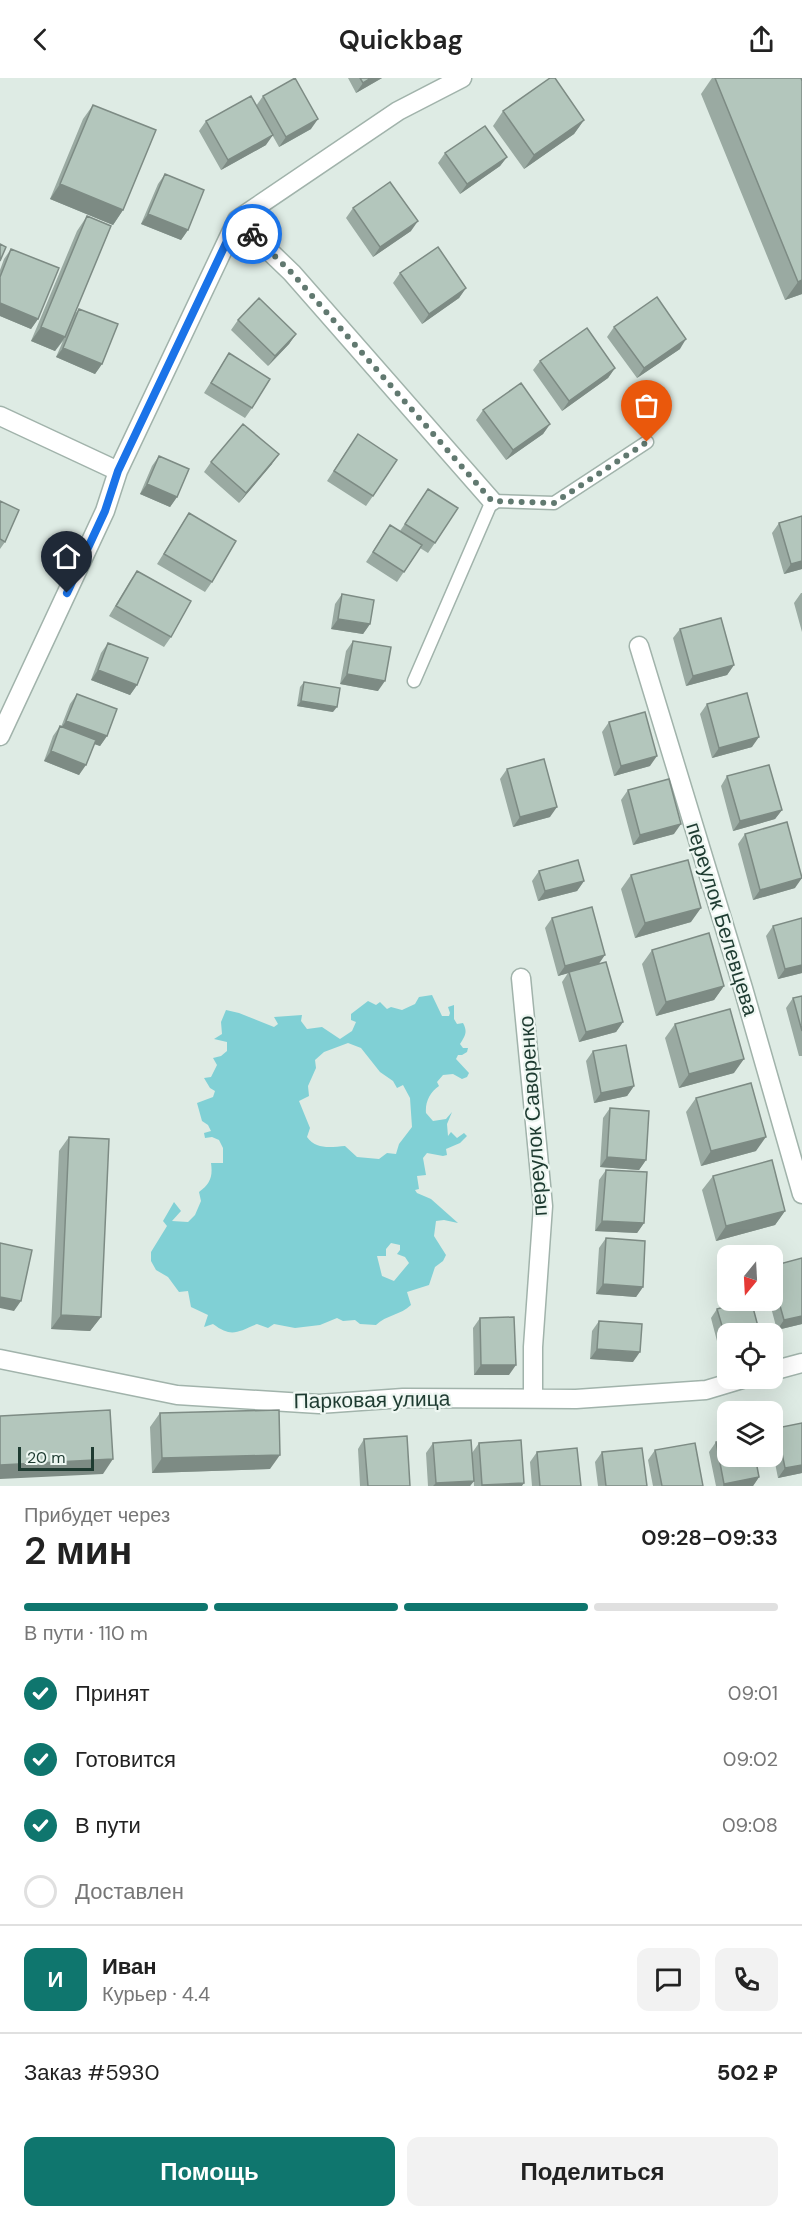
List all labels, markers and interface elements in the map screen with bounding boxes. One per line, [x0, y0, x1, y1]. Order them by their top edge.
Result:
text: Quickbag [339, 22, 463, 57]
icon: back [24, 23, 57, 56]
icon: share [745, 23, 778, 56]
courier [222, 204, 282, 264]
icon: bike [236, 218, 269, 251]
pin [621, 380, 672, 442]
icon: bag [630, 389, 663, 422]
pin [41, 531, 92, 593]
icon: home [50, 540, 83, 573]
street label: переулок Белевцева [679, 819, 765, 1020]
street label: переулок Саворенко [512, 1015, 554, 1217]
north arrow [717, 1245, 783, 1311]
map controls [717, 1245, 783, 1467]
button: locate [717, 1323, 783, 1389]
street label: Парковая улица [293, 1385, 451, 1415]
button: layers [717, 1401, 783, 1467]
scale bar [18, 1444, 94, 1472]
text: 20 m [27, 1447, 66, 1468]
text: Прибудет через [24, 1502, 170, 1528]
text: 09:28–09:33 [641, 1523, 778, 1552]
text: 2 мин [24, 1525, 132, 1576]
text: В пути · 110 m [24, 1620, 148, 1646]
icon: check [24, 1677, 57, 1710]
text: Принят [75, 1679, 149, 1708]
text: 09:01 [728, 1680, 778, 1706]
icon: check [24, 1743, 57, 1776]
text: Готовится [75, 1745, 176, 1774]
text: 09:02 [723, 1746, 778, 1772]
icon: check [24, 1809, 57, 1842]
text: В пути [75, 1811, 141, 1840]
text: 09:08 [722, 1812, 778, 1838]
text: Доставлен [75, 1877, 184, 1906]
button: chat [637, 1948, 700, 2011]
button: phone [715, 1948, 778, 2011]
text: Иван [102, 1952, 157, 1981]
text: И [48, 1965, 63, 1994]
text: Курьер · 4.4 [102, 1981, 210, 2007]
text: Заказ #5930 [24, 2058, 160, 2087]
text: 502 ₽ [717, 2058, 778, 2087]
button: Помощь [24, 2137, 395, 2206]
button: Поделиться [407, 2137, 778, 2206]

